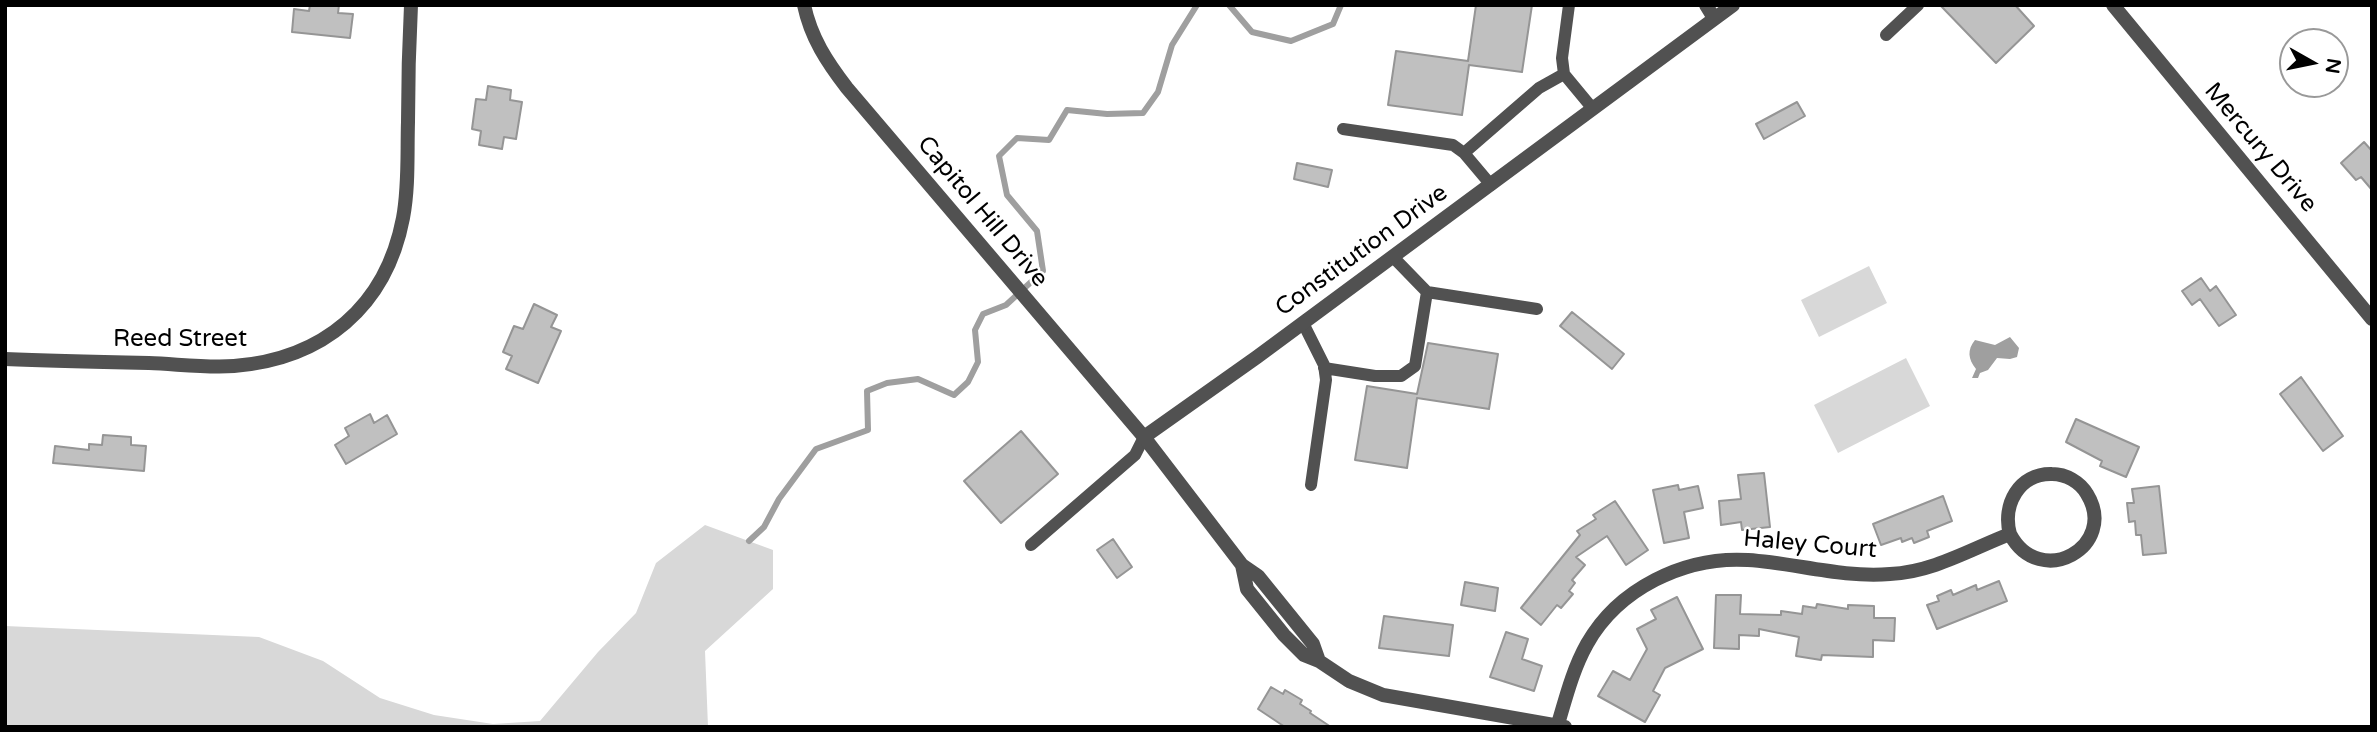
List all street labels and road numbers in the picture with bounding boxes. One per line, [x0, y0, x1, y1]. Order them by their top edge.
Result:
street label: Mercury Drive [2198, 77, 2322, 219]
street label: Capitol Hill Drive [910, 131, 1054, 293]
street label: Constitution Drive [1270, 179, 1454, 323]
street label: Reed Street [113, 326, 247, 354]
street label: Haley Court [1742, 525, 1878, 565]

